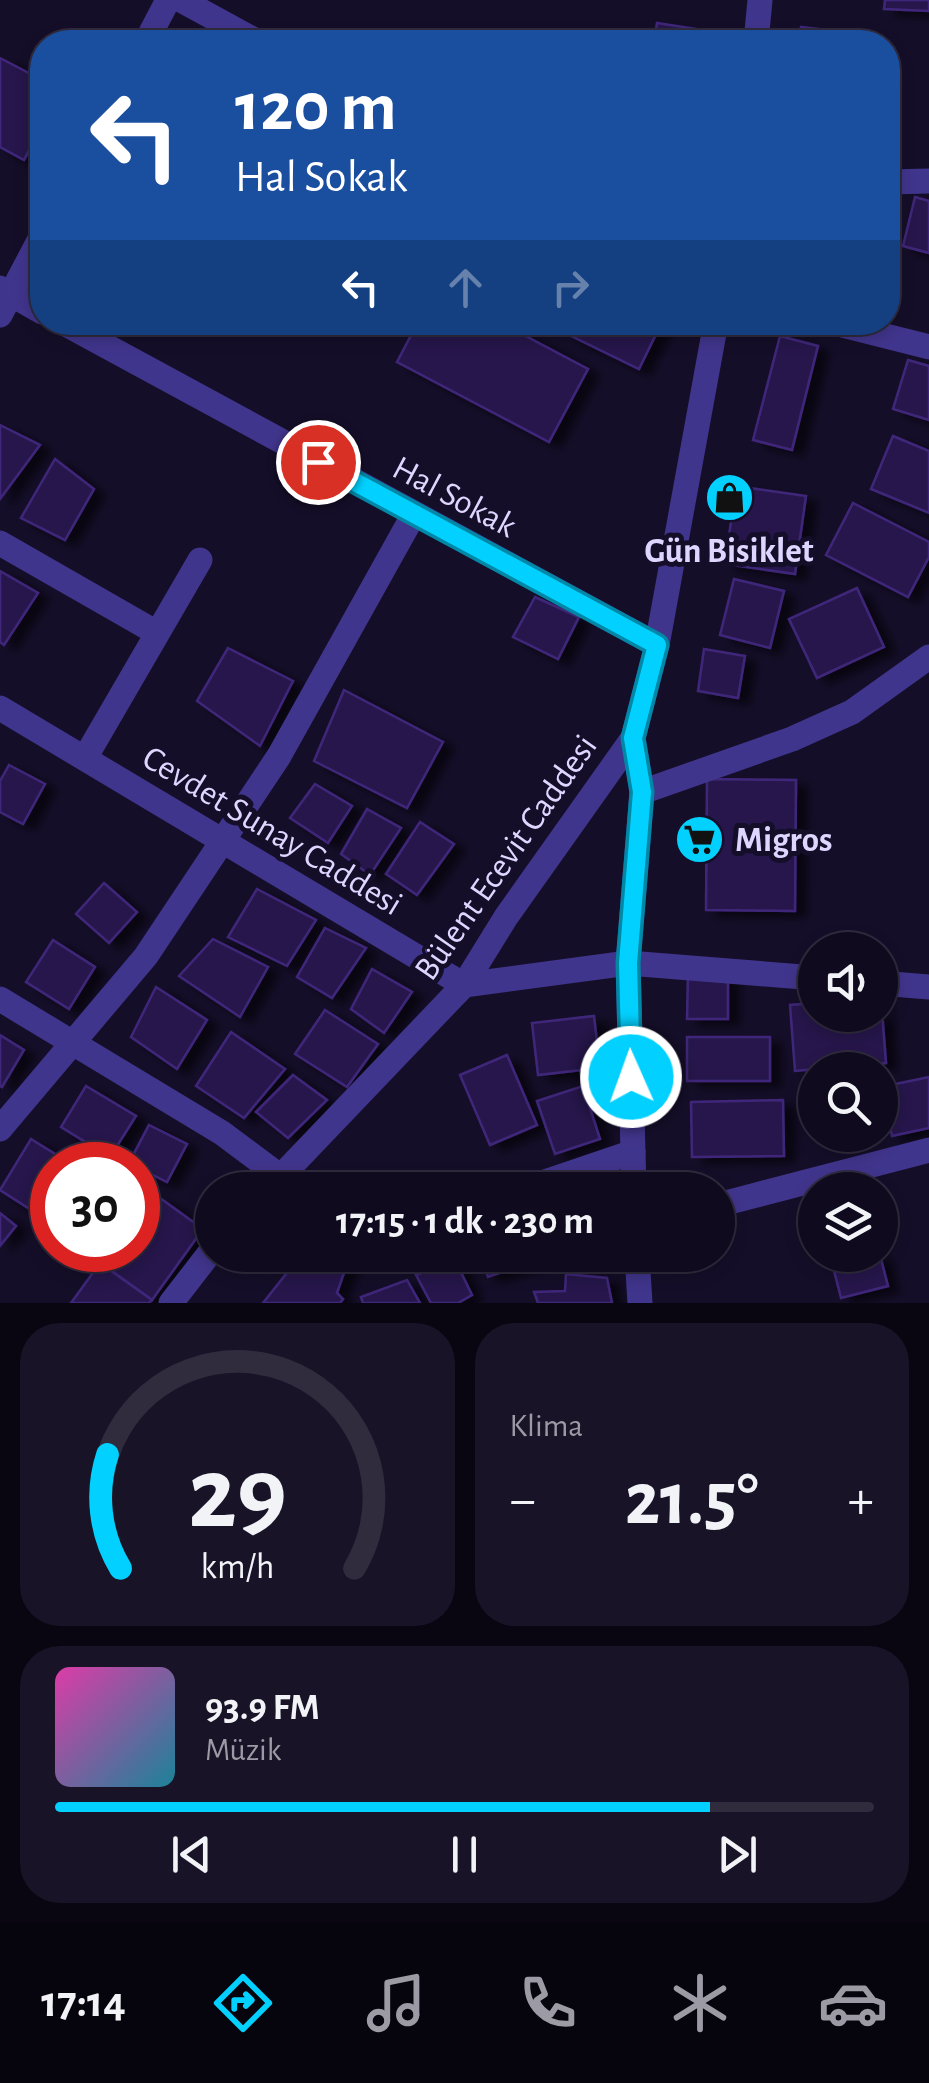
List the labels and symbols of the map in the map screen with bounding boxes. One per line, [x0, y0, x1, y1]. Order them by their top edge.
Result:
pin [276, 420, 361, 505]
street label: Hal Sokak [387, 450, 522, 544]
shop icon: Gün Bisiklet [703, 472, 755, 524]
place label: Gün Bisiklet [644, 534, 814, 569]
street label: Bülent Ecevit Caddesi [409, 729, 604, 987]
street label: Cevdet Sunay Caddesi [136, 740, 408, 922]
supermarket icon: Migros [674, 813, 726, 865]
place label: Migros [735, 823, 832, 858]
position arrow [579, 1025, 683, 1129]
speed limit sign: 30 [30, 1142, 160, 1272]

